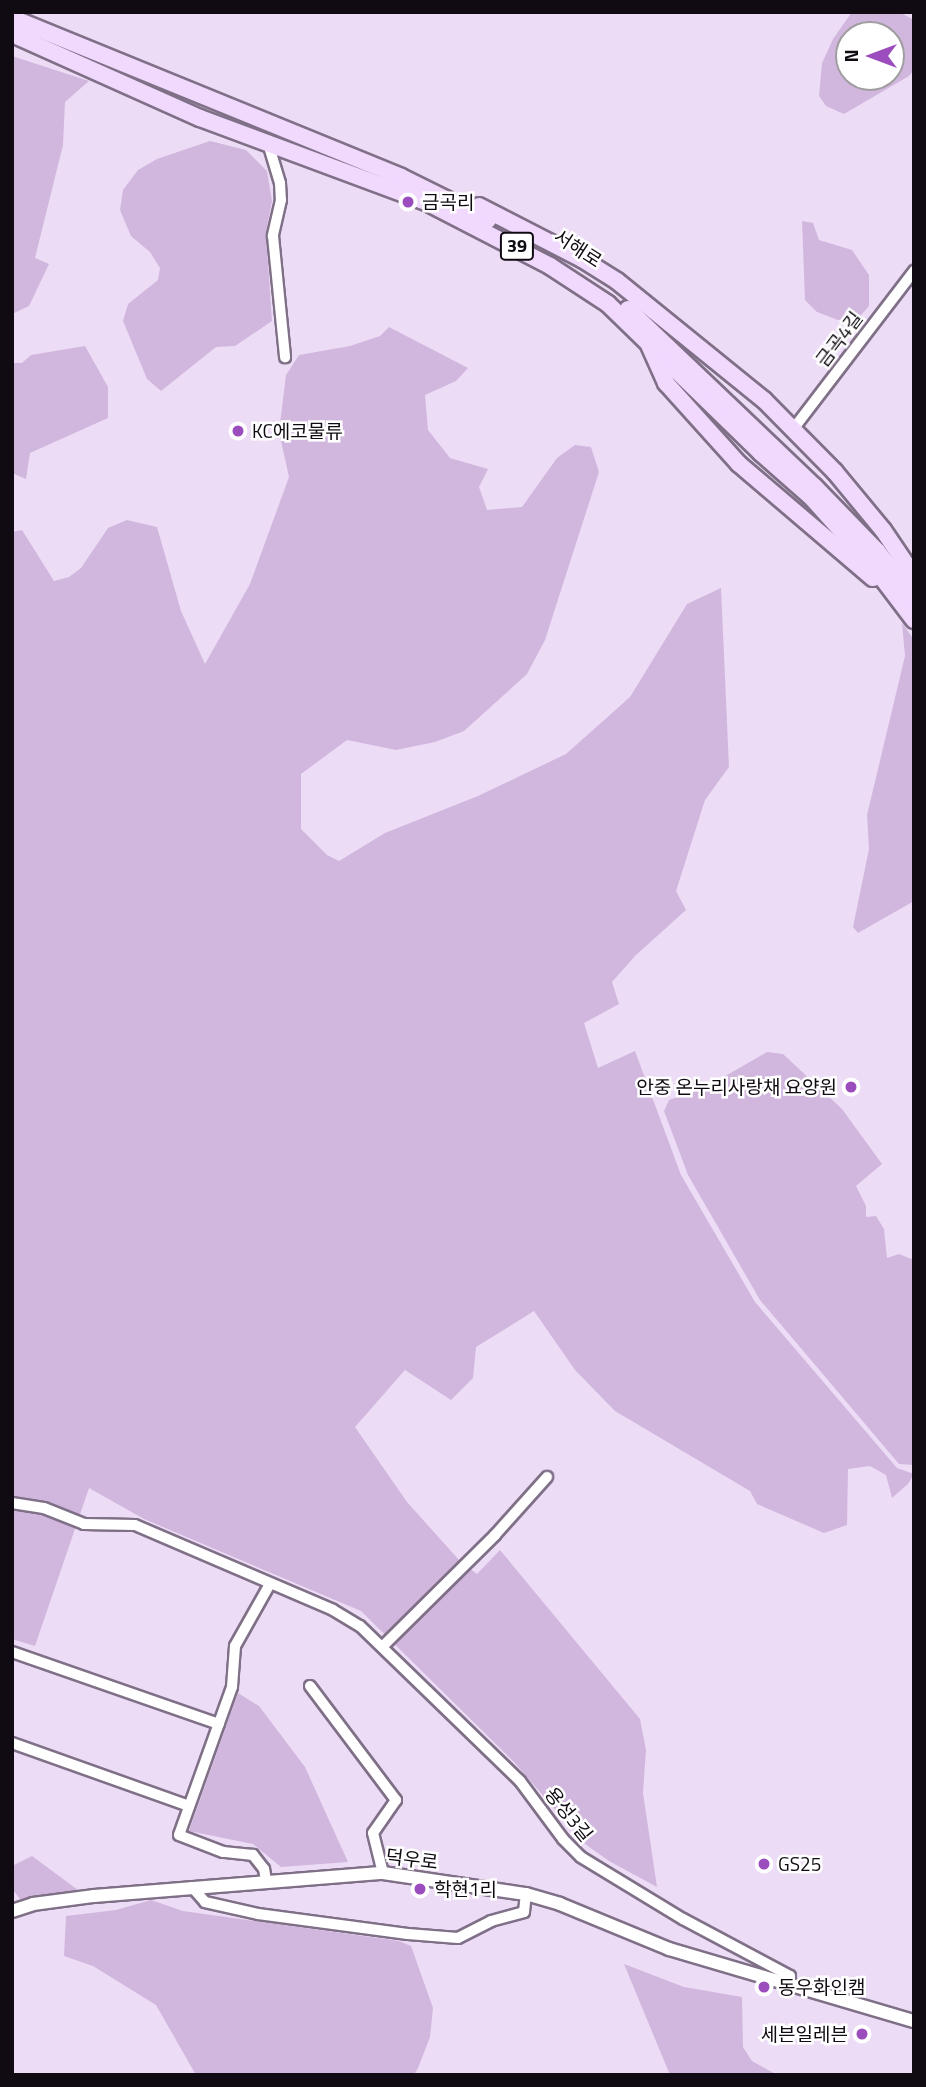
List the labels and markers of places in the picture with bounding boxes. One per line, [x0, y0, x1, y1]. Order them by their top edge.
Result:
place label: 금곡리 [422, 191, 474, 213]
marker: 금곡리 [400, 194, 416, 210]
place label: KC에코물류 [252, 420, 343, 442]
marker: KC에코물류 [230, 423, 246, 439]
place label: 안중 온누리사랑채 요양원 [636, 1076, 837, 1098]
marker: 안중 온누리사랑채 요양원 [843, 1079, 859, 1095]
place label: GS25 [778, 1853, 821, 1875]
marker: GS25 [756, 1856, 772, 1872]
place label: 학현1리 [434, 1878, 497, 1900]
marker: 학현1리 [412, 1881, 428, 1897]
place label: 동우화인캠 [778, 1976, 865, 1998]
marker: 동우화인캠 [756, 1979, 772, 1995]
place label: 세븐일레븐 [761, 2023, 848, 2045]
marker: 세븐일레븐 [854, 2026, 870, 2042]

